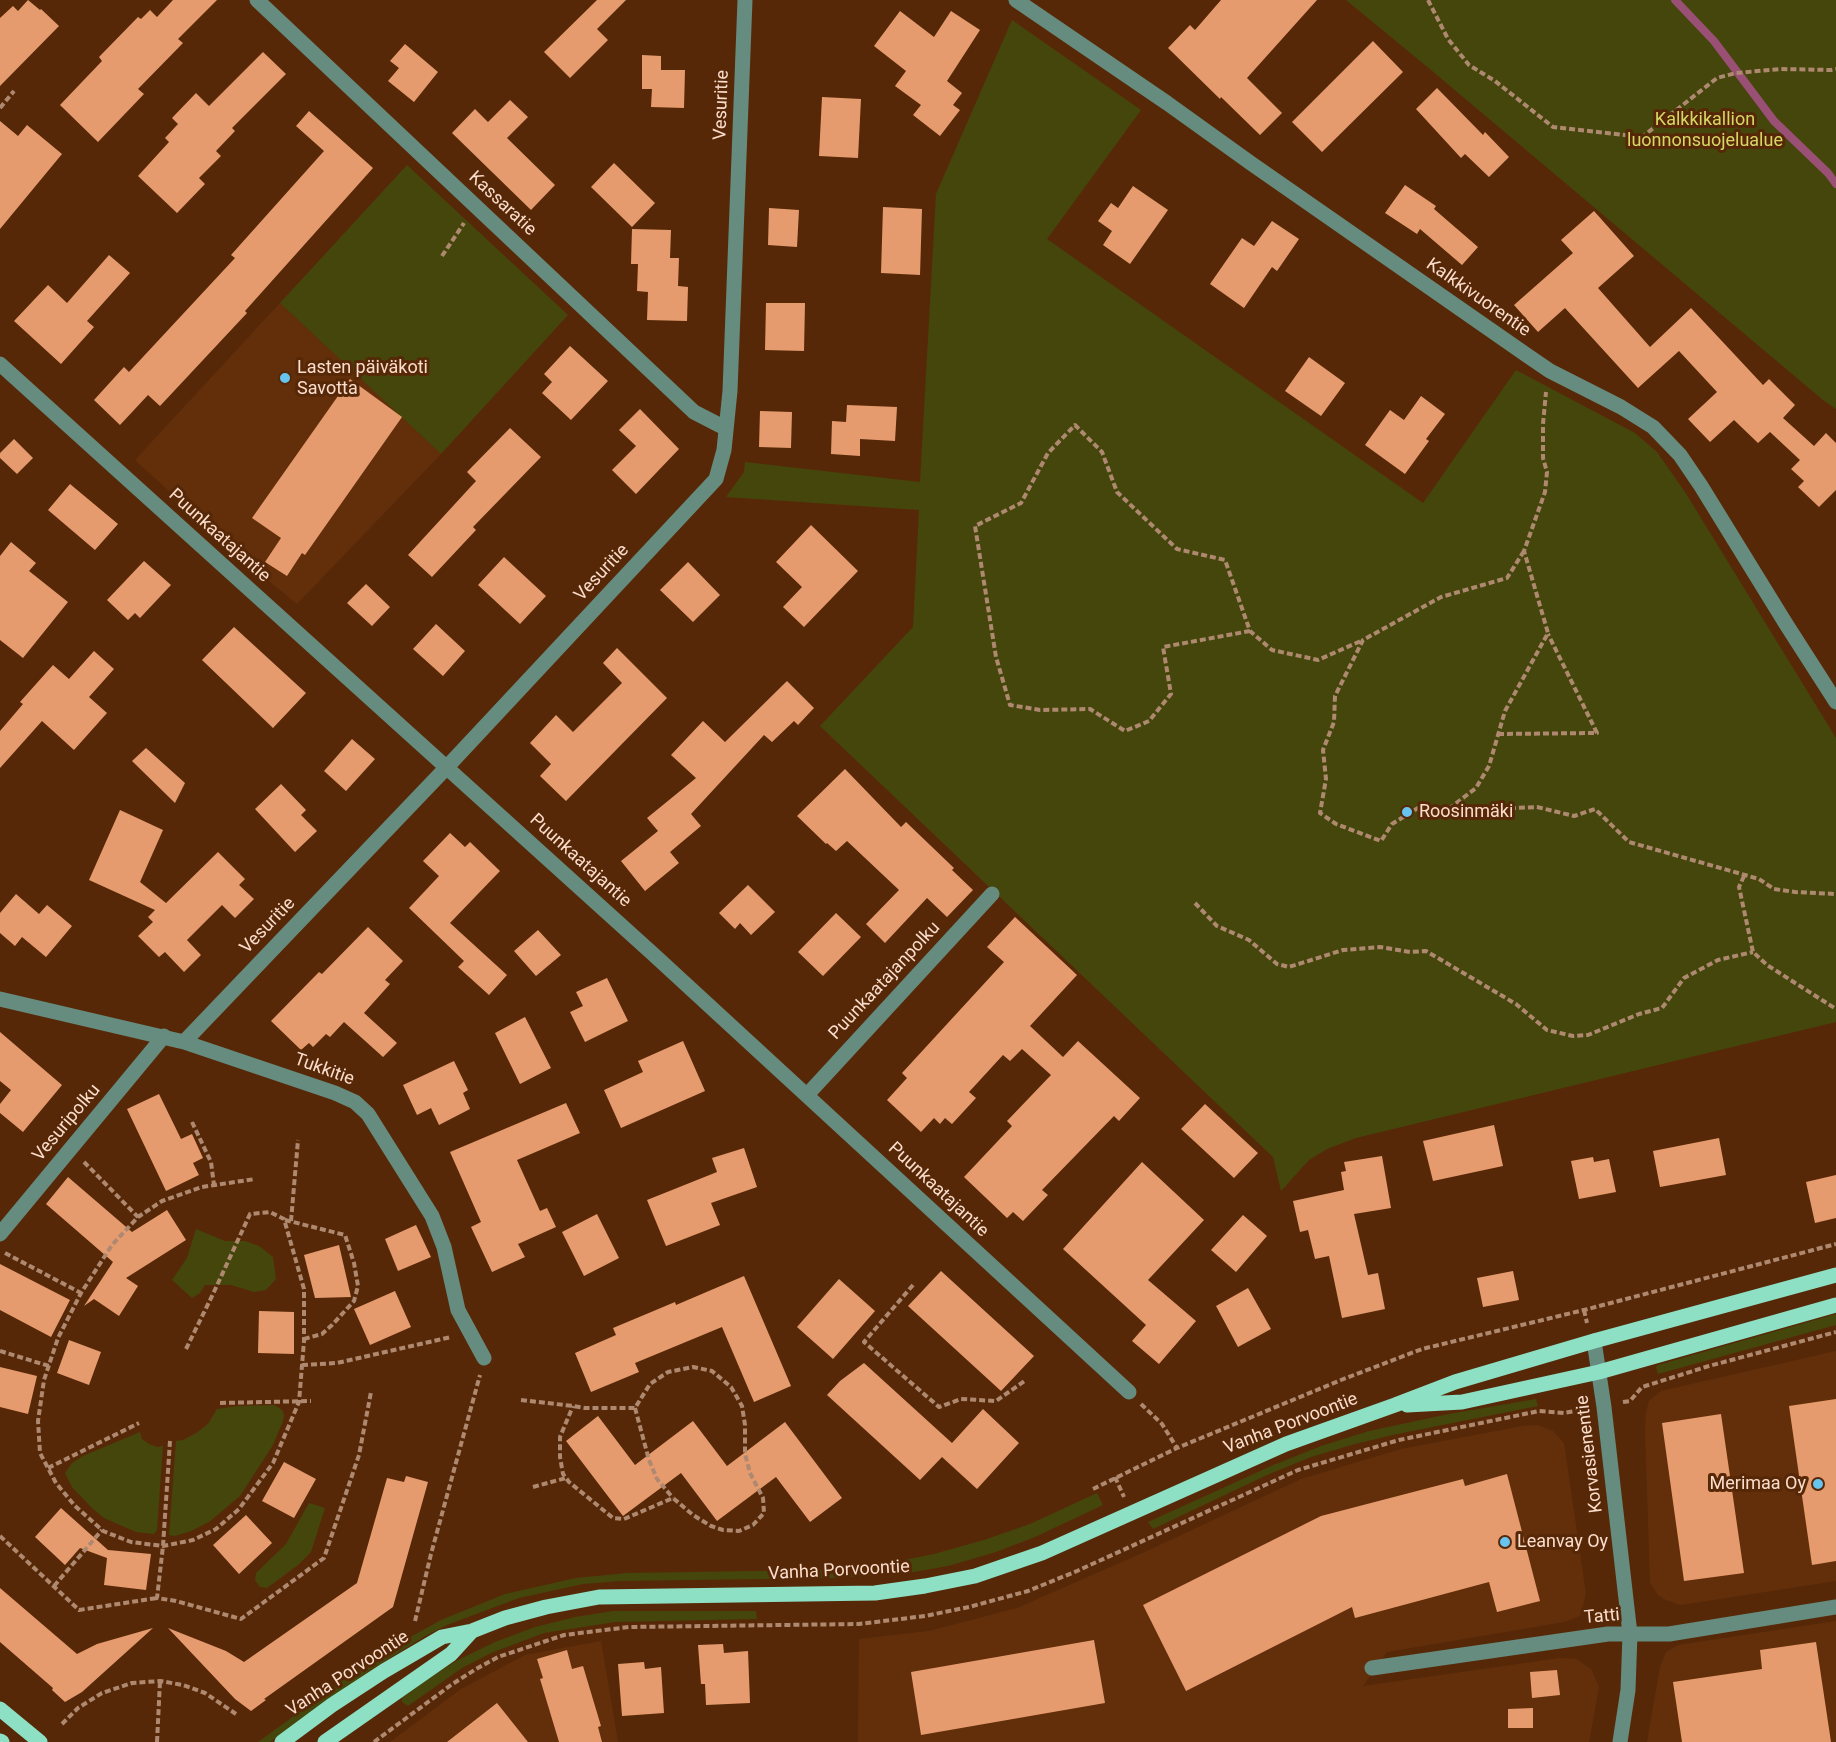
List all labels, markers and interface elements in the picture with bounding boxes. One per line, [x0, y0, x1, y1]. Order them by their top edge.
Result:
street label: Vesuritie [710, 70, 734, 140]
park label: Kalkkikallion luonnonsuojelualue [1627, 109, 1783, 152]
street label: Kassaratie [464, 167, 540, 241]
street label: Kalkkivuorentie [1422, 254, 1534, 342]
place label: Lasten päiväkoti Savotta [297, 357, 428, 400]
marker: Lasten päiväkoti Savotta [278, 371, 292, 385]
street label: Puunkaatajantie [164, 485, 274, 587]
street label: Vesuritie [570, 540, 634, 606]
place label: Roosinmäki [1419, 801, 1513, 823]
marker: Roosinmäki [1400, 805, 1414, 819]
street label: Puunkaatajantie [525, 810, 635, 912]
street label: Vesuritie [236, 893, 300, 959]
street label: Puunkaatajanpolku [825, 918, 945, 1044]
street label: Tukkitie [291, 1049, 357, 1091]
street label: Vesuripolku [28, 1080, 106, 1166]
street label: Puunkaatajantie [883, 1138, 993, 1242]
street label: Vanha Porvoontie [1221, 1389, 1361, 1459]
street label: Korvasienentie [1572, 1394, 1608, 1514]
place label: Merimaa Oy [1710, 1473, 1806, 1495]
marker: Merimaa Oy [1811, 1477, 1825, 1491]
place label: Leanvay Oy [1517, 1531, 1608, 1553]
marker: Leanvay Oy [1498, 1535, 1512, 1549]
street label: Vanha Porvoontie [768, 1557, 910, 1585]
street label: Tatti [1583, 1605, 1621, 1629]
street label: Vanha Porvoontie [283, 1626, 413, 1722]

